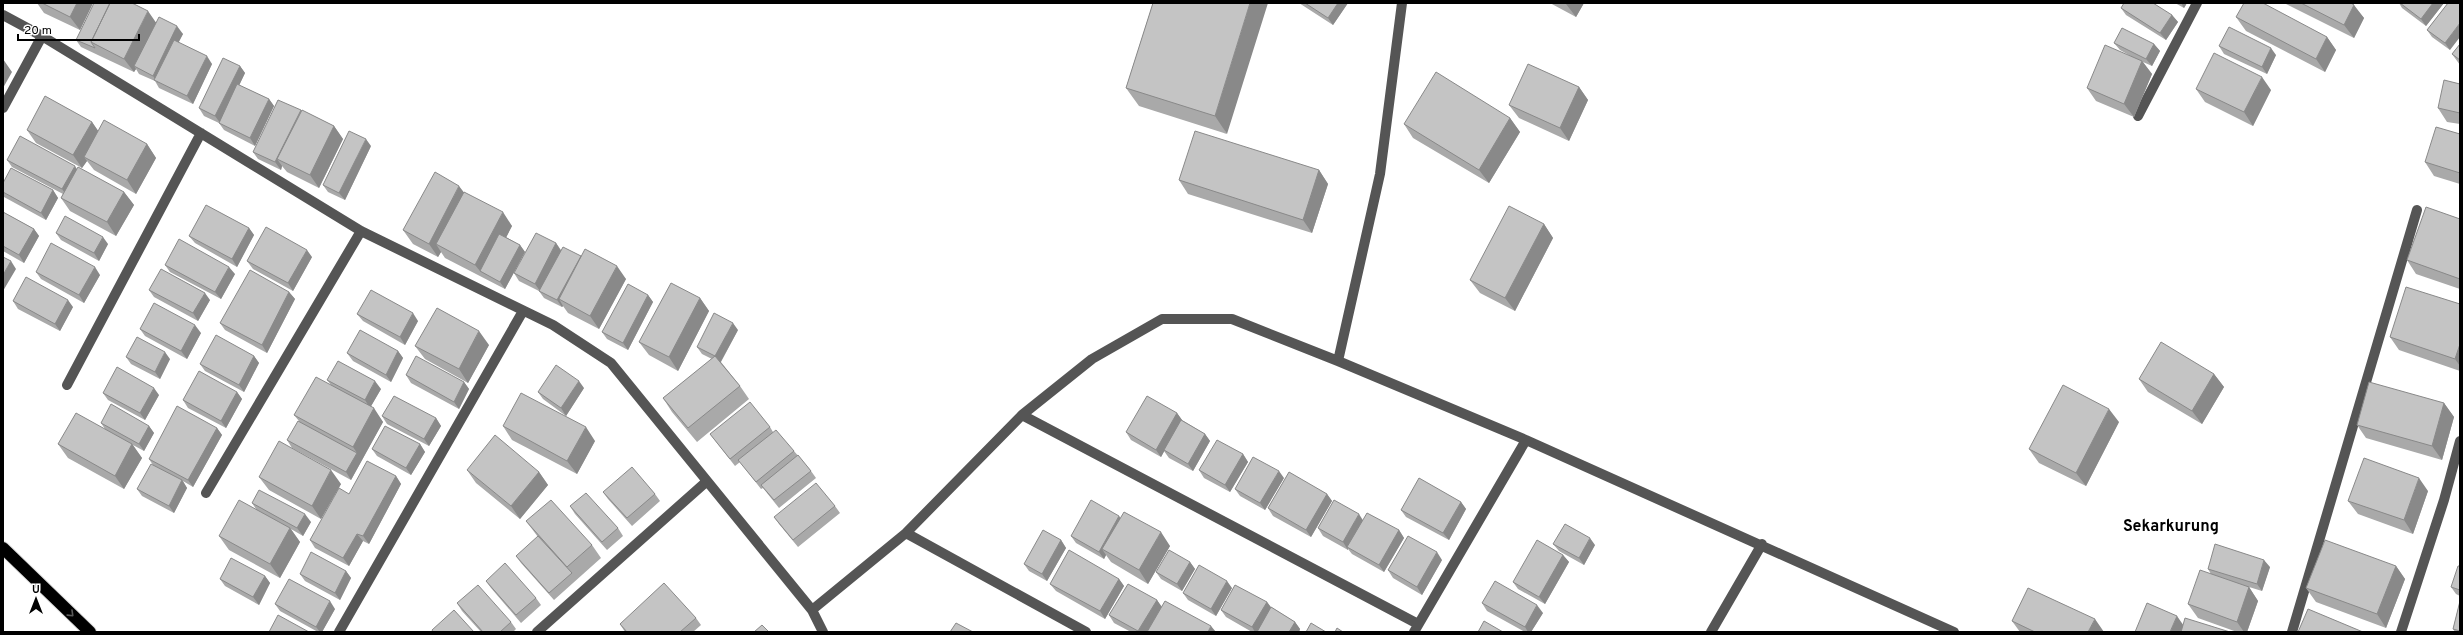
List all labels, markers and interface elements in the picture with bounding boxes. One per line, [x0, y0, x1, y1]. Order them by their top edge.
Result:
scale bar [18, 16, 139, 42]
text: 20 m [24, 23, 52, 39]
district label: Sekarkurung [2123, 517, 2219, 537]
north arrow [16, 579, 56, 619]
text: U [32, 583, 40, 597]
one-way arrow [66, 609, 74, 617]

